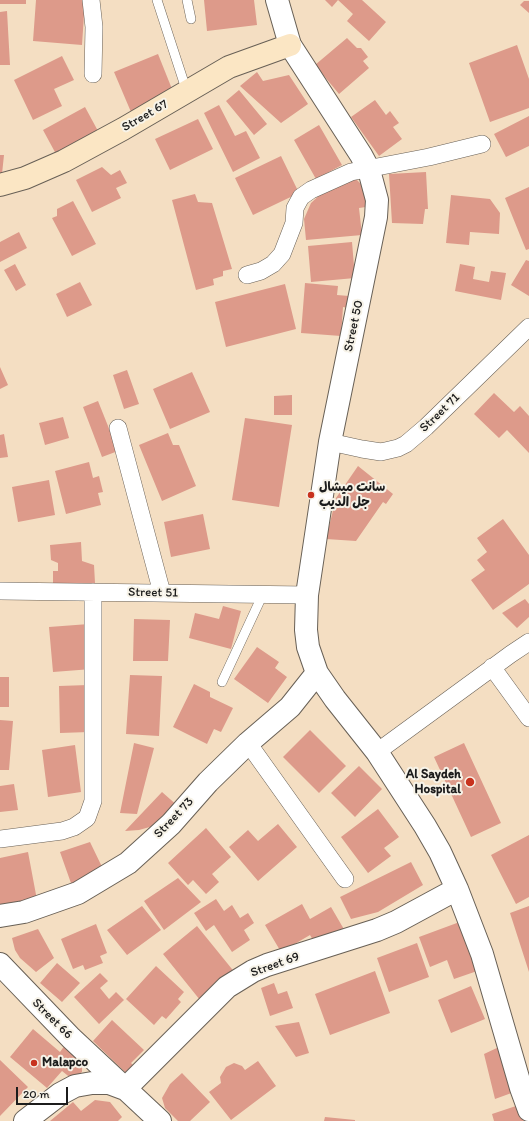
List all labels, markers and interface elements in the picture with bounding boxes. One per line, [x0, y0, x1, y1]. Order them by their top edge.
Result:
street label: Street 67 [119, 97, 171, 135]
street label: Street 50 [341, 299, 367, 353]
street label: Street 71 [417, 390, 463, 436]
place label: سانت ميشال جل الديب [319, 480, 385, 511]
marker: سانت ميشال جل الديب [306, 490, 316, 500]
street label: Street 51 [128, 585, 178, 601]
place label: Al Saydeh Hospital [406, 767, 461, 798]
marker: Al Saydeh Hospital [464, 776, 476, 788]
street label: Street 73 [151, 794, 197, 842]
street label: Street 69 [248, 949, 302, 981]
street label: Street 66 [28, 995, 76, 1043]
place label: Malapco [42, 1055, 88, 1071]
marker: Malapco [29, 1058, 39, 1068]
scale bar [18, 1079, 70, 1105]
text: 20 m [23, 1087, 50, 1101]

